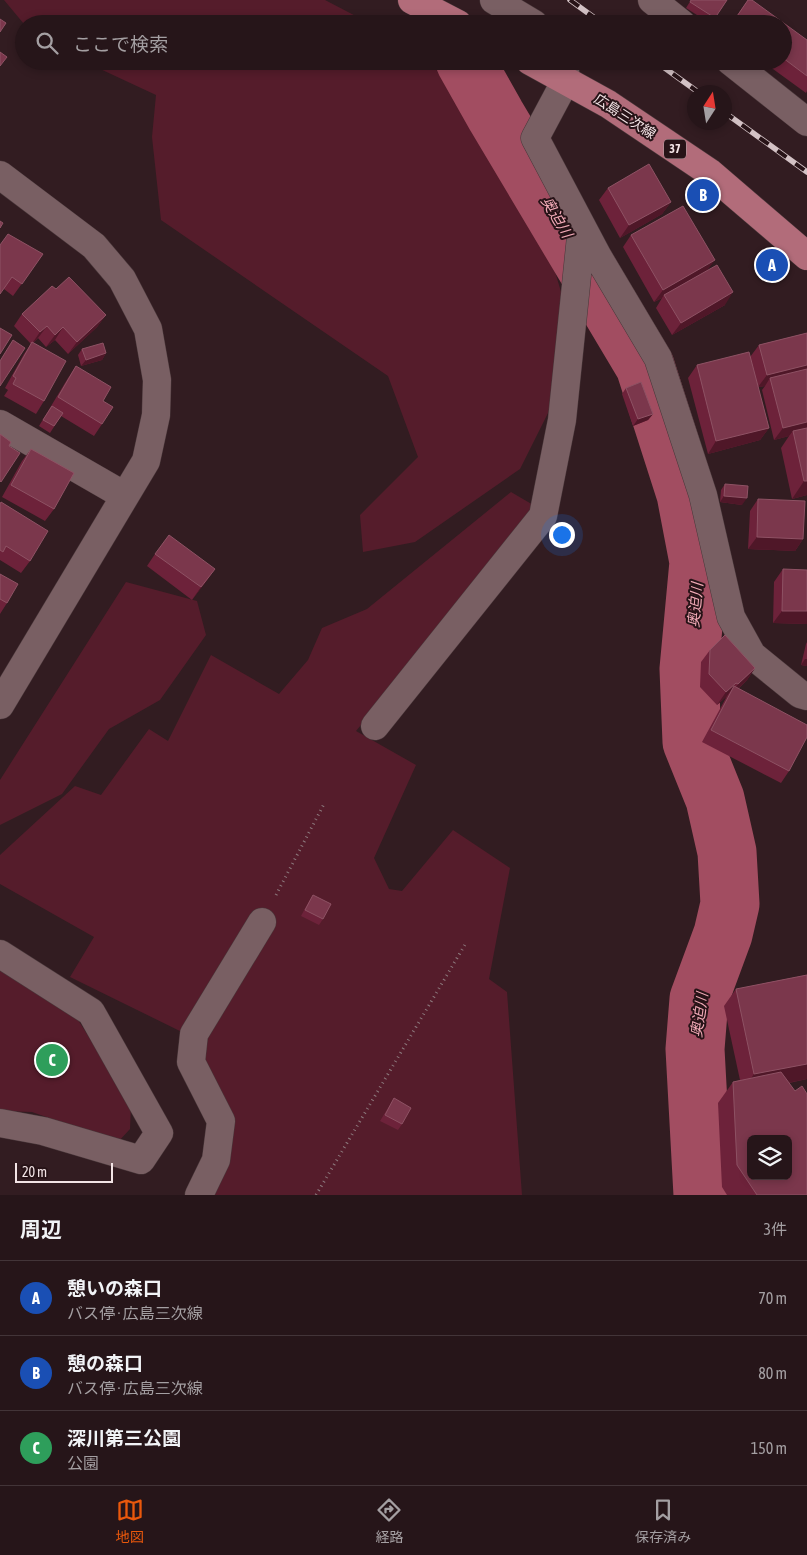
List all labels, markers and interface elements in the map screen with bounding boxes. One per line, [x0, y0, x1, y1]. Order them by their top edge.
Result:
search box [15, 15, 792, 70]
icon: search [33, 29, 61, 57]
text: ここで検索 [73, 33, 168, 55]
north arrow [687, 85, 732, 130]
street label: 広島三次線 [591, 90, 659, 142]
road number: 37 [664, 140, 686, 158]
pin: B [687, 176, 719, 214]
water label: 奥迫川 [538, 193, 577, 242]
pin: A [756, 246, 788, 284]
your location [549, 522, 575, 548]
water label: 奥迫川 [685, 580, 706, 628]
water label: 奥迫川 [687, 990, 711, 1038]
pin: C [36, 1041, 68, 1079]
map controls [747, 1135, 792, 1180]
button: layers [747, 1135, 792, 1180]
scale bar [15, 1160, 112, 1183]
text: 20 m [22, 1164, 47, 1180]
text: 周辺 [20, 1217, 62, 1241]
text: 3件 [763, 1220, 787, 1238]
text: 憩いの森口 [67, 1277, 162, 1299]
text: A [32, 1289, 40, 1307]
text: 70 m [758, 1289, 787, 1307]
text: バス停 · 広島三次線 [67, 1304, 203, 1322]
text: 憩の森口 [67, 1352, 143, 1374]
text: B [32, 1364, 40, 1382]
text: 80 m [758, 1364, 787, 1382]
text: バス停 · 広島三次線 [67, 1379, 203, 1397]
text: 深川第三公園 [67, 1427, 181, 1449]
text: C [32, 1439, 40, 1457]
text: 150 m [751, 1439, 787, 1457]
text: 公園 [67, 1454, 99, 1472]
tab: 地図 [116, 1496, 144, 1546]
tab: 経路 [375, 1496, 403, 1546]
tab: 保存済み [635, 1496, 691, 1546]

